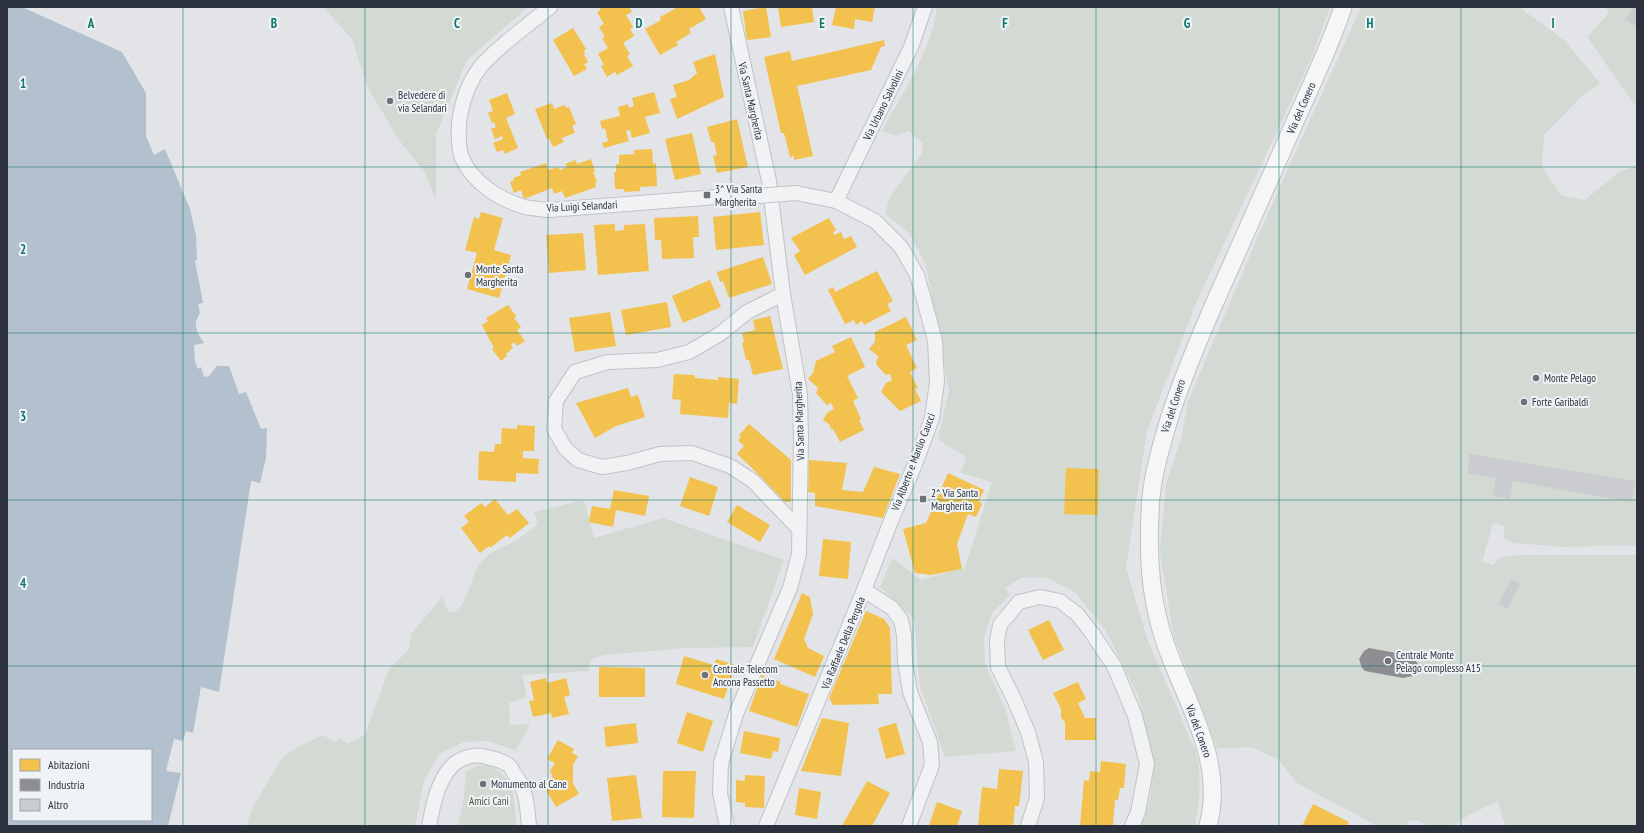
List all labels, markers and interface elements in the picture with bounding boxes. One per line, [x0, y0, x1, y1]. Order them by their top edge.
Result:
text: A [87, 15, 95, 32]
text: B [271, 15, 277, 32]
text: C [454, 15, 460, 32]
text: D [636, 15, 643, 32]
text: E [819, 15, 825, 32]
text: F [1002, 15, 1008, 32]
text: G [1184, 15, 1191, 32]
text: H [1367, 15, 1374, 32]
text: I [1551, 15, 1555, 32]
street label: Via Santa Margherita [735, 60, 767, 141]
street label: Via Urbano Salvolini [859, 67, 906, 144]
text: 1 [20, 75, 26, 92]
street label: Via del Conero [1283, 80, 1319, 137]
place label: Belvedere di via Selandari [398, 88, 447, 115]
marker: Belvedere di via Selandari [385, 96, 395, 106]
place label: 3^ Via Santa Margherita [715, 182, 762, 209]
marker: 3^ Via Santa Margherita [702, 190, 712, 200]
street label: Via Luigi Selandari [545, 197, 618, 215]
text: 2 [20, 241, 26, 258]
place label: Monte Santa Margherita [476, 262, 524, 289]
marker: Monte Santa Margherita [463, 270, 473, 280]
place label: Monte Pelago [1544, 371, 1596, 385]
marker: Monte Pelago [1531, 373, 1541, 383]
street label: Via del Conero [1158, 377, 1188, 435]
street label: Via Santa Margherita [791, 381, 807, 462]
place label: Forte Garibaldi [1532, 395, 1589, 409]
marker: Forte Garibaldi [1519, 397, 1529, 407]
text: 3 [20, 408, 26, 425]
street label: Via Alberto e Manlio Caucci [888, 411, 938, 514]
place label: 2^ Via Santa Margherita [931, 486, 978, 513]
marker: 2^ Via Santa Margherita [918, 494, 928, 504]
text: 4 [20, 575, 27, 592]
street label: Via Raffaele Della Pergola [818, 595, 868, 692]
place label: Centrale Monte Pelago complesso A15 [1396, 648, 1481, 675]
marker: Centrale Monte Pelago complesso A15 [1383, 656, 1393, 666]
place label: Centrale Telecom Ancona Passetto [713, 662, 778, 689]
marker: Centrale Telecom Ancona Passetto [700, 670, 710, 680]
street label: Via del Conero [1183, 702, 1215, 759]
legend [12, 749, 152, 821]
text: Abitazioni [48, 757, 90, 772]
text: Industria [48, 777, 85, 792]
place label: Monumento al Cane [491, 777, 567, 791]
marker: Monumento al Cane [478, 779, 488, 789]
park label: Amici Cani [469, 794, 509, 808]
text: Altro [48, 797, 68, 812]

